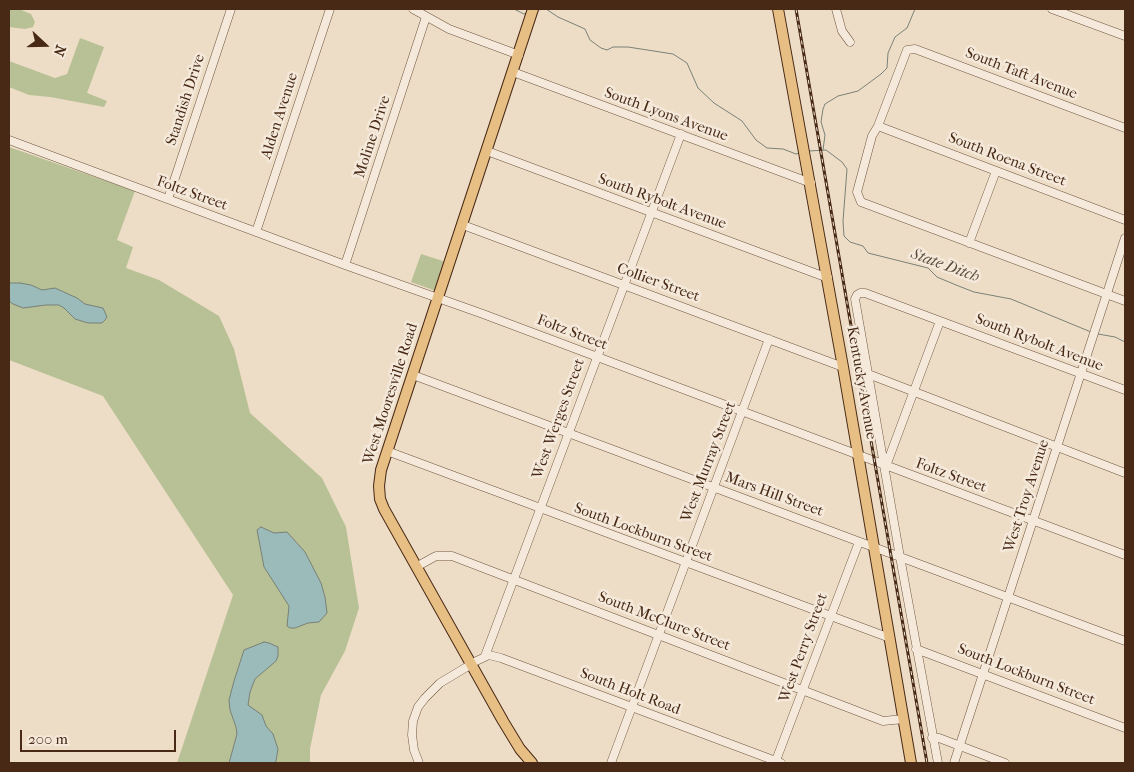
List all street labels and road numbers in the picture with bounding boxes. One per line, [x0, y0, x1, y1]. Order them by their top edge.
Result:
street label: South Taft Avenue [963, 44, 1079, 104]
street label: Standish Drive [163, 52, 209, 148]
street label: Alden Avenue [258, 71, 302, 161]
street label: South Lyons Avenue [602, 84, 730, 146]
street label: Moline Drive [351, 94, 395, 180]
street label: South Roena Street [946, 129, 1068, 191]
street label: South Rybolt Avenue [595, 170, 729, 234]
street label: Foltz Street [154, 173, 230, 215]
street label: Collier Street [614, 260, 702, 306]
street label: South Rybolt Avenue [973, 310, 1105, 376]
street label: Foltz Street [534, 311, 610, 355]
street label: West Mooresville Road [360, 321, 422, 467]
street label: Kentucky Avenue [842, 325, 880, 441]
street label: West Werges Street [529, 356, 589, 482]
street label: West Murray Street [678, 399, 740, 525]
street label: West Troy Avenue [1000, 437, 1054, 555]
street label: Foltz Street [913, 455, 989, 497]
street label: Mars Hill Street [722, 469, 826, 521]
street label: South Lockburn Street [571, 500, 715, 566]
street label: South McClure Street [595, 589, 733, 655]
street label: West Perry Street [776, 591, 832, 705]
street label: South Lockburn Street [955, 640, 1097, 710]
street label: South Holt Road [577, 665, 683, 719]

